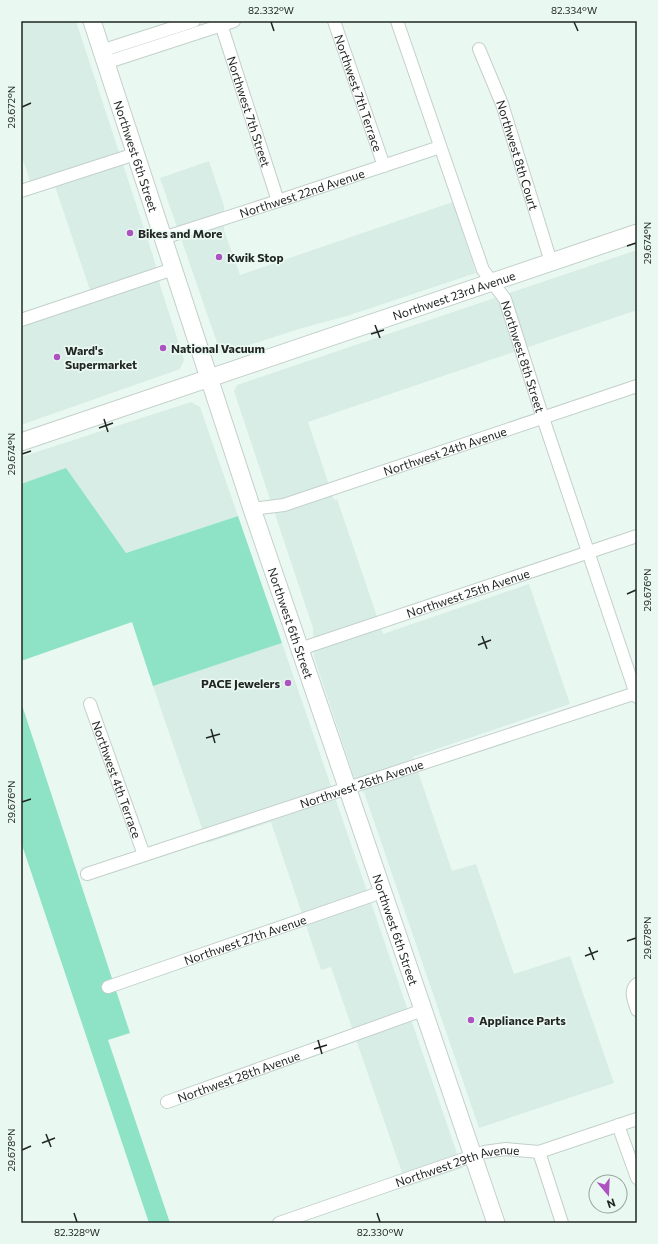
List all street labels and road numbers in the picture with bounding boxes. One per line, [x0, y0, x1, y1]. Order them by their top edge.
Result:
street label: Northwest 7th Terrace [332, 33, 385, 153]
street label: Northwest 7th Street [225, 54, 274, 169]
street label: Northwest 6th Street [111, 98, 161, 214]
street label: Northwest 8th Court [494, 98, 541, 212]
street label: Northwest 22nd Avenue [238, 166, 366, 220]
street label: Northwest 23rd Avenue [391, 268, 517, 322]
street label: Northwest 8th Street [499, 299, 548, 414]
street label: Northwest 24th Avenue [382, 424, 508, 478]
street label: Northwest 6th Street [265, 566, 316, 680]
street label: Northwest 25th Avenue [404, 566, 531, 620]
street label: Northwest 4th Terrace [90, 719, 144, 840]
street label: Northwest 26th Avenue [298, 757, 425, 810]
street label: Northwest 6th Street [370, 872, 421, 987]
street label: Northwest 27th Avenue [182, 912, 308, 967]
street label: Northwest 28th Avenue [175, 1048, 302, 1105]
street label: Northwest 29th Avenue [393, 1142, 520, 1189]

